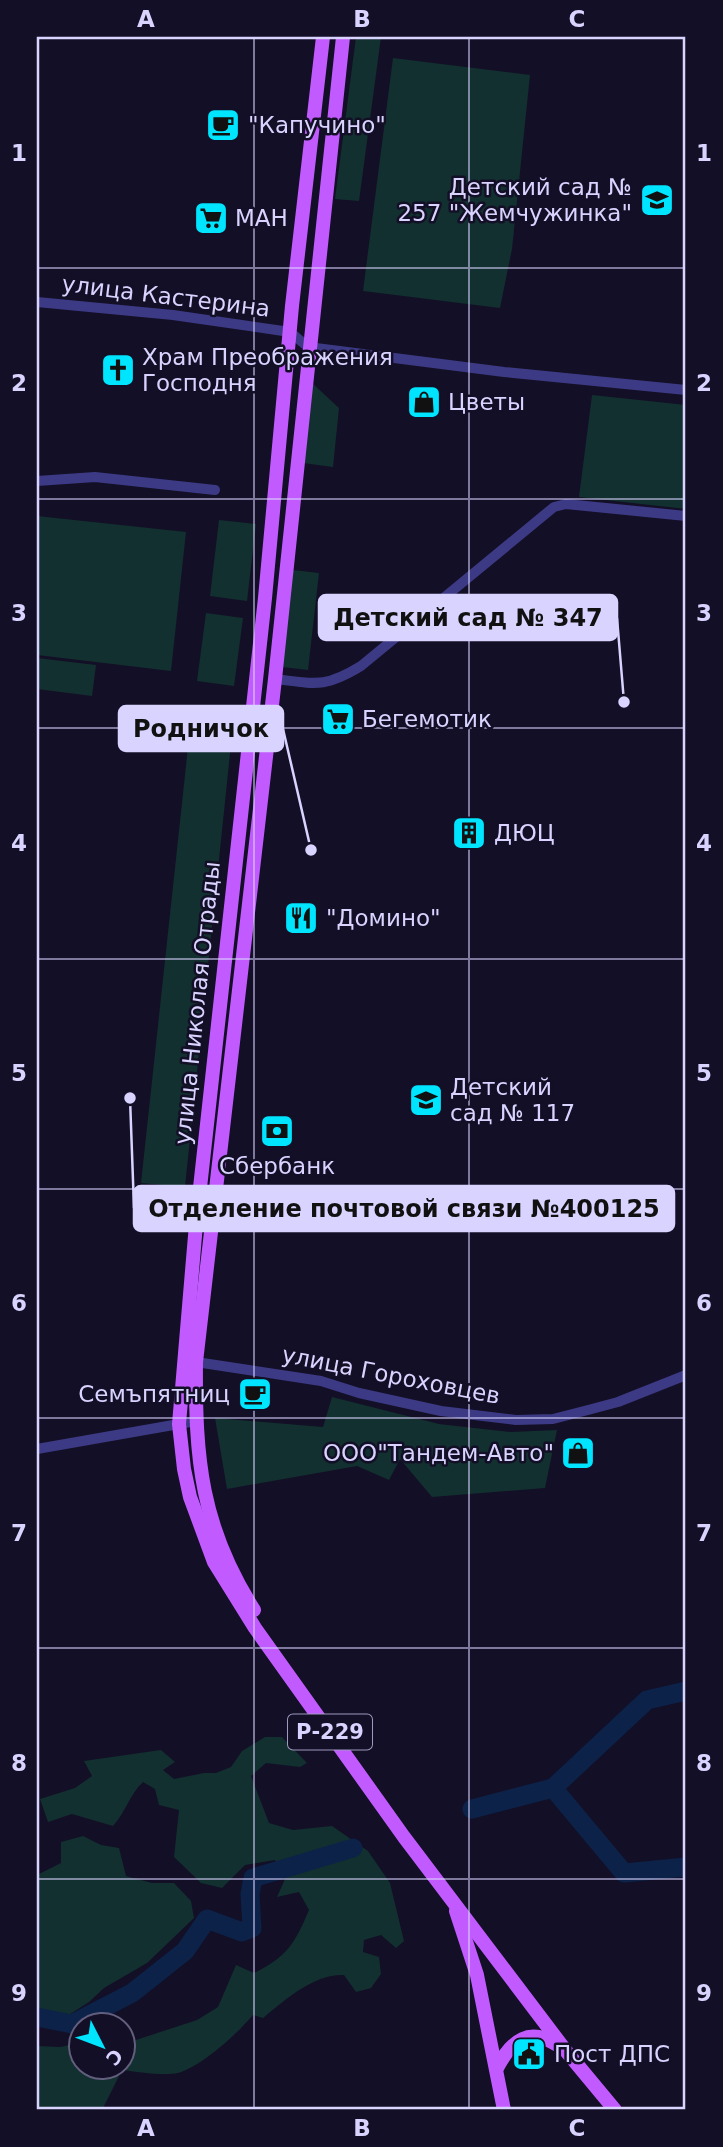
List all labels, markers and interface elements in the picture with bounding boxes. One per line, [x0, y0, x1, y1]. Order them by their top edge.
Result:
text: A [137, 6, 155, 32]
text: B [353, 6, 371, 32]
text: C [569, 6, 585, 32]
cafe icon: "Капучино" [204, 106, 242, 144]
place label: "Капучино" [248, 112, 386, 138]
text: 1 [11, 140, 27, 166]
text: 1 [696, 140, 712, 166]
place label: Детский сад № 257 "Жемчужинка" [397, 174, 632, 226]
school or university icon: Детский сад № 257 "Жемчужинка" [638, 181, 676, 219]
supermarket icon: МАН [192, 199, 230, 237]
place label: МАН [235, 205, 288, 231]
street label: улица Кастерина [60, 270, 272, 322]
place label: Храм Преображения Господня [142, 344, 393, 396]
church icon: Храм Преображения Господня [99, 351, 137, 389]
text: 2 [11, 370, 27, 396]
text: 2 [696, 370, 712, 396]
shop icon: Цветы [405, 383, 443, 421]
place label: Цветы [448, 389, 525, 415]
callout: Детский сад № 347 [319, 595, 617, 640]
text: 3 [11, 600, 27, 626]
text: 3 [696, 600, 712, 626]
text: Детский сад № 347 [333, 604, 603, 632]
supermarket icon: Бегемотик [319, 700, 357, 738]
callout: Родничок [119, 706, 283, 751]
place label: Бегемотик [362, 706, 492, 732]
text: Родничок [133, 715, 269, 743]
building icon: ДЮЦ [450, 814, 488, 852]
place label: ДЮЦ [494, 820, 555, 846]
text: 4 [11, 830, 27, 856]
text: 4 [696, 830, 712, 856]
street label: улица Николая Отрады [169, 860, 225, 1146]
restaurant icon: "Домино" [282, 899, 320, 937]
place label: "Домино" [326, 905, 441, 931]
text: 5 [11, 1060, 27, 1086]
text: 5 [696, 1060, 712, 1086]
place label: Детский сад № 117 [450, 1074, 575, 1126]
school or university icon: Детский сад № 117 [407, 1081, 445, 1119]
bank icon: Сбербанк [258, 1112, 296, 1150]
place label: Сбербанк [219, 1153, 335, 1179]
callout: Отделение почтовой связи №400125 [134, 1186, 674, 1231]
text: Отделение почтовой связи №400125 [148, 1195, 660, 1223]
text: 6 [11, 1290, 27, 1316]
text: 6 [696, 1290, 712, 1316]
street label: улица Гороховцев [280, 1341, 502, 1409]
cafe icon: Семъпятниц [236, 1375, 274, 1413]
place label: Семъпятниц [78, 1381, 230, 1407]
shop icon: ООО"Тандем-Авто" [559, 1434, 597, 1472]
place label: ООО"Тандем-Авто" [323, 1440, 554, 1466]
text: 7 [11, 1520, 27, 1546]
text: 7 [696, 1520, 712, 1546]
road number: Р-229 [288, 1714, 372, 1750]
text: 8 [11, 1750, 27, 1776]
text: 8 [696, 1750, 712, 1776]
text: 9 [11, 1980, 27, 2006]
text: 9 [696, 1980, 712, 2006]
north arrow [66, 2010, 136, 2080]
public building icon: Пост ДПС [510, 2035, 548, 2073]
place label: Пост ДПС [554, 2041, 670, 2067]
text: С [102, 2045, 127, 2070]
text: A [137, 2115, 155, 2141]
text: B [353, 2115, 371, 2141]
text: C [569, 2115, 585, 2141]

